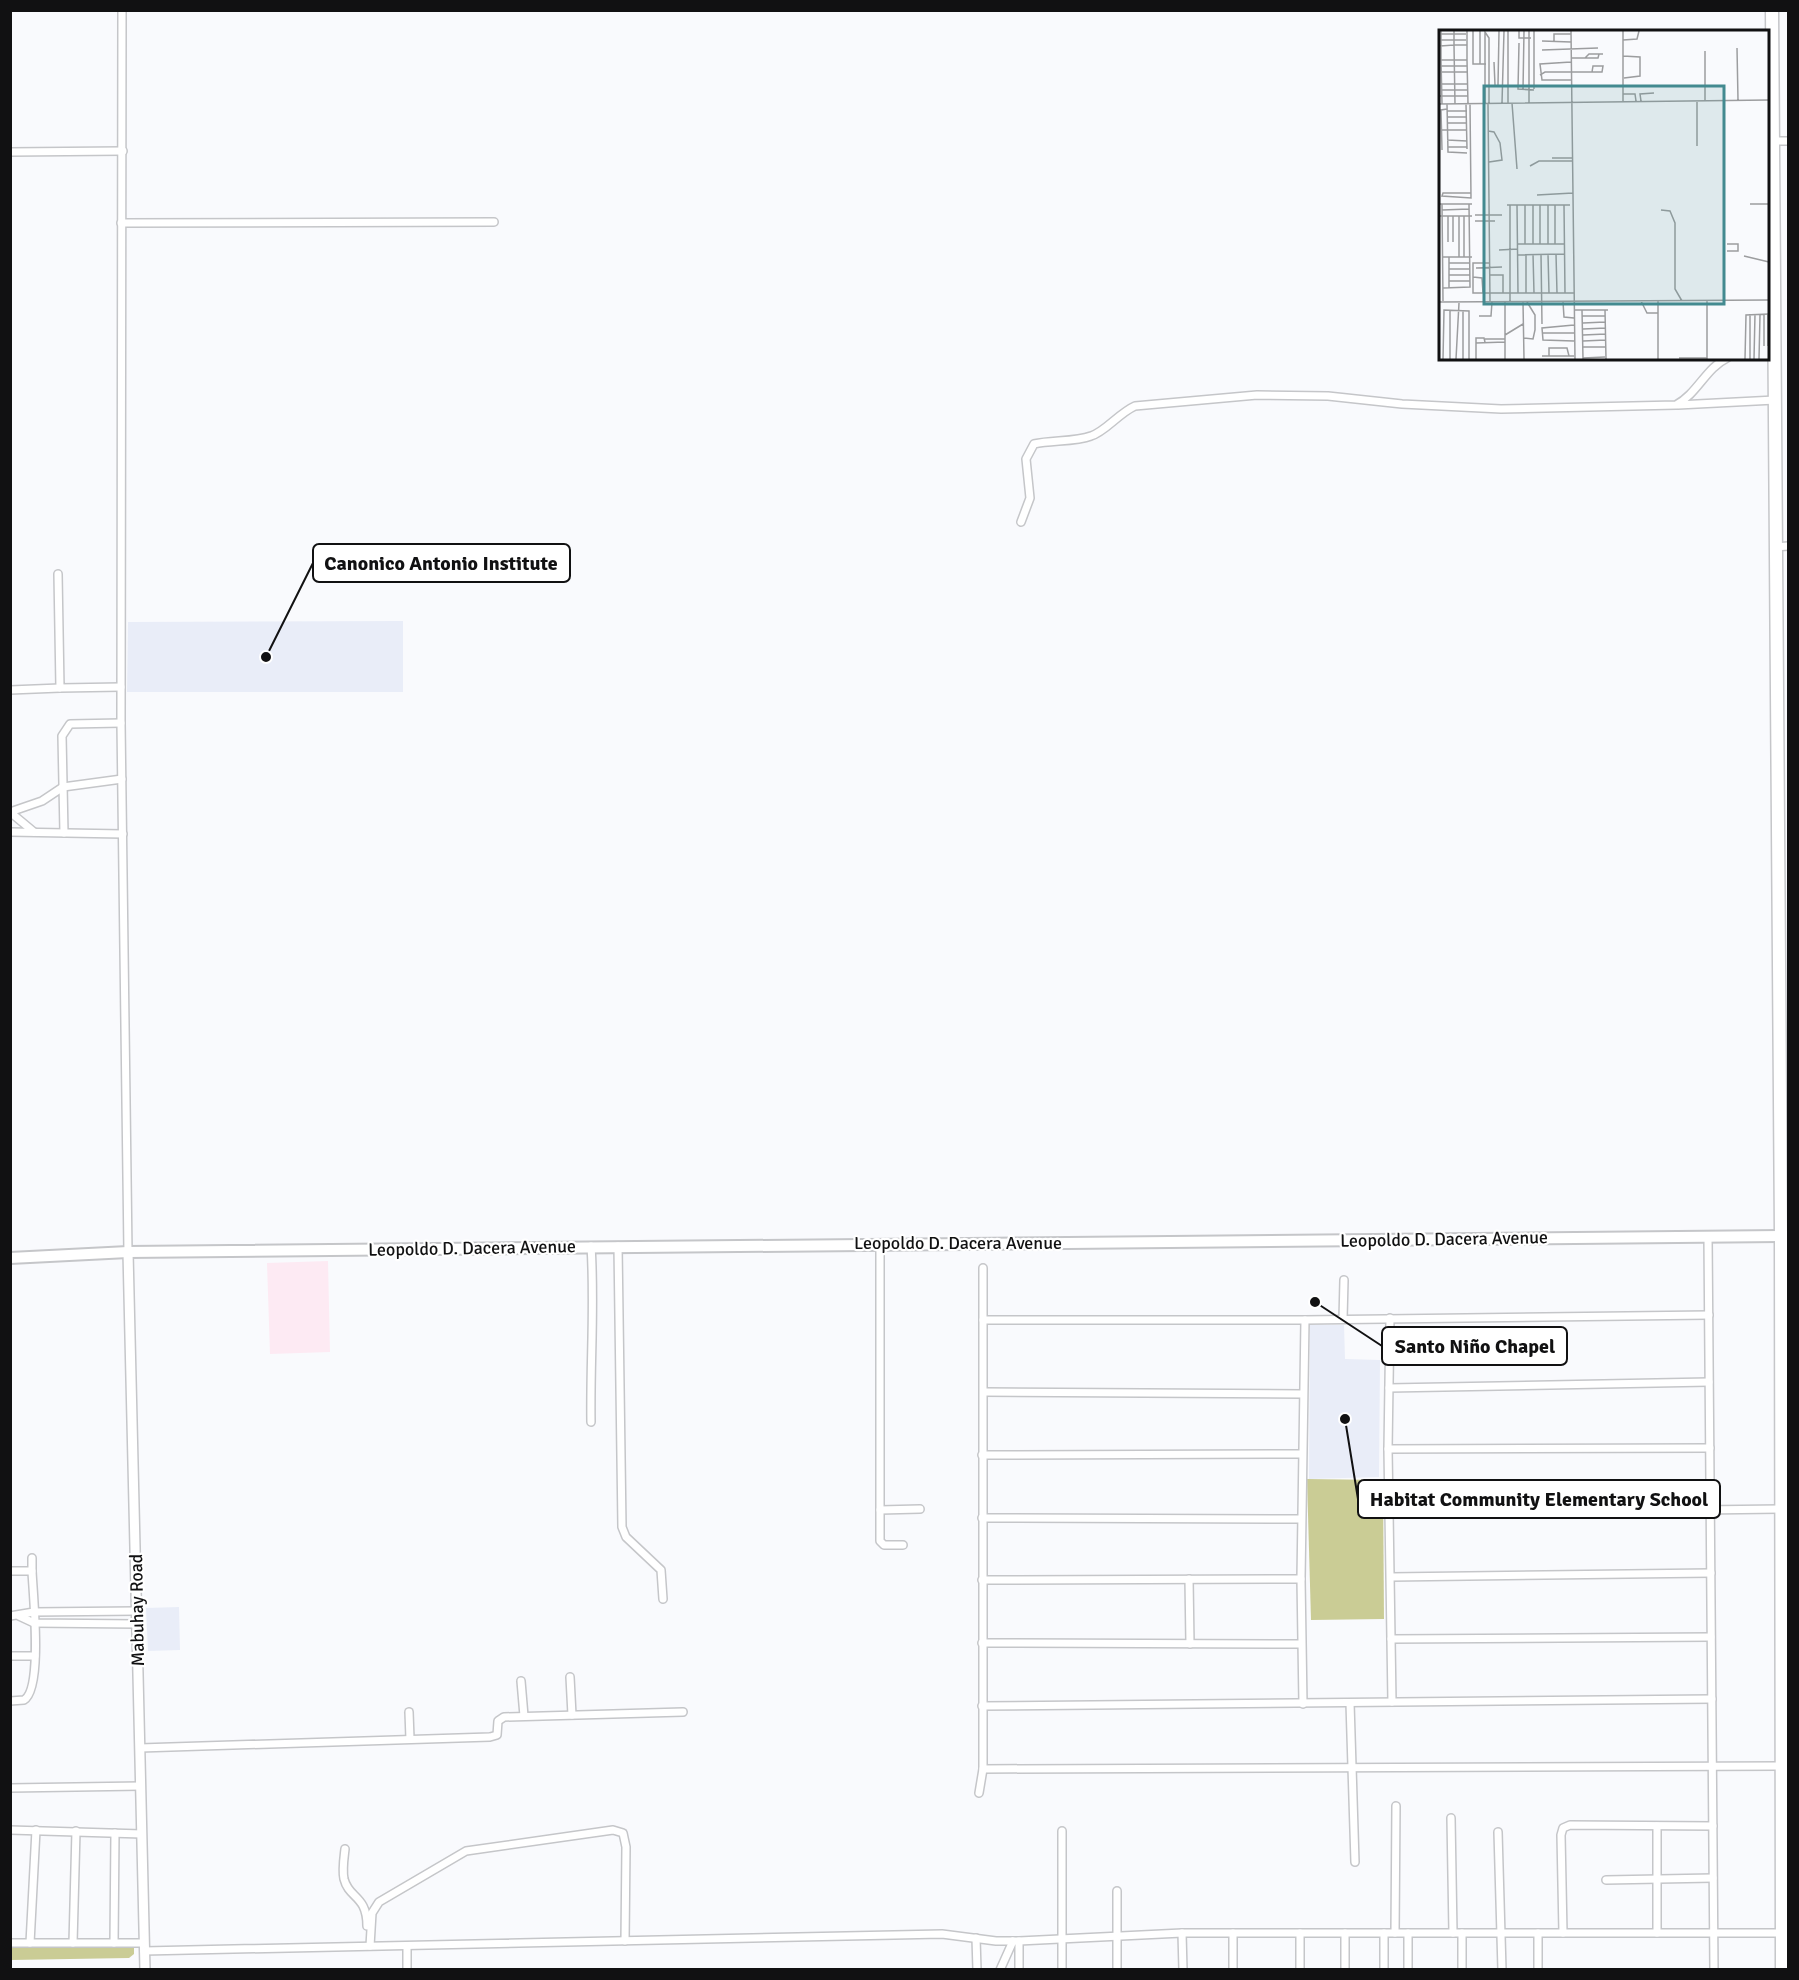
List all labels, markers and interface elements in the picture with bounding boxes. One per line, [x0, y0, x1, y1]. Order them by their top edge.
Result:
inset map [1439, 30, 1769, 360]
callout: Canonico Antonio Institute [313, 544, 570, 582]
text: Canonico Antonio Institute [324, 551, 558, 576]
street label: Leopoldo D. Dacera Avenue [1340, 1226, 1548, 1252]
street label: Leopoldo D. Dacera Avenue [854, 1232, 1062, 1254]
street label: Leopoldo D. Dacera Avenue [368, 1235, 576, 1261]
callout: Santo Niño Chapel [1382, 1327, 1567, 1365]
text: Santo Niño Chapel [1395, 1334, 1555, 1359]
callout: Habitat Community Elementary School [1358, 1480, 1720, 1518]
text: Habitat Community Elementary School [1370, 1487, 1708, 1512]
street label: Mabuhay Road [125, 1554, 149, 1666]

